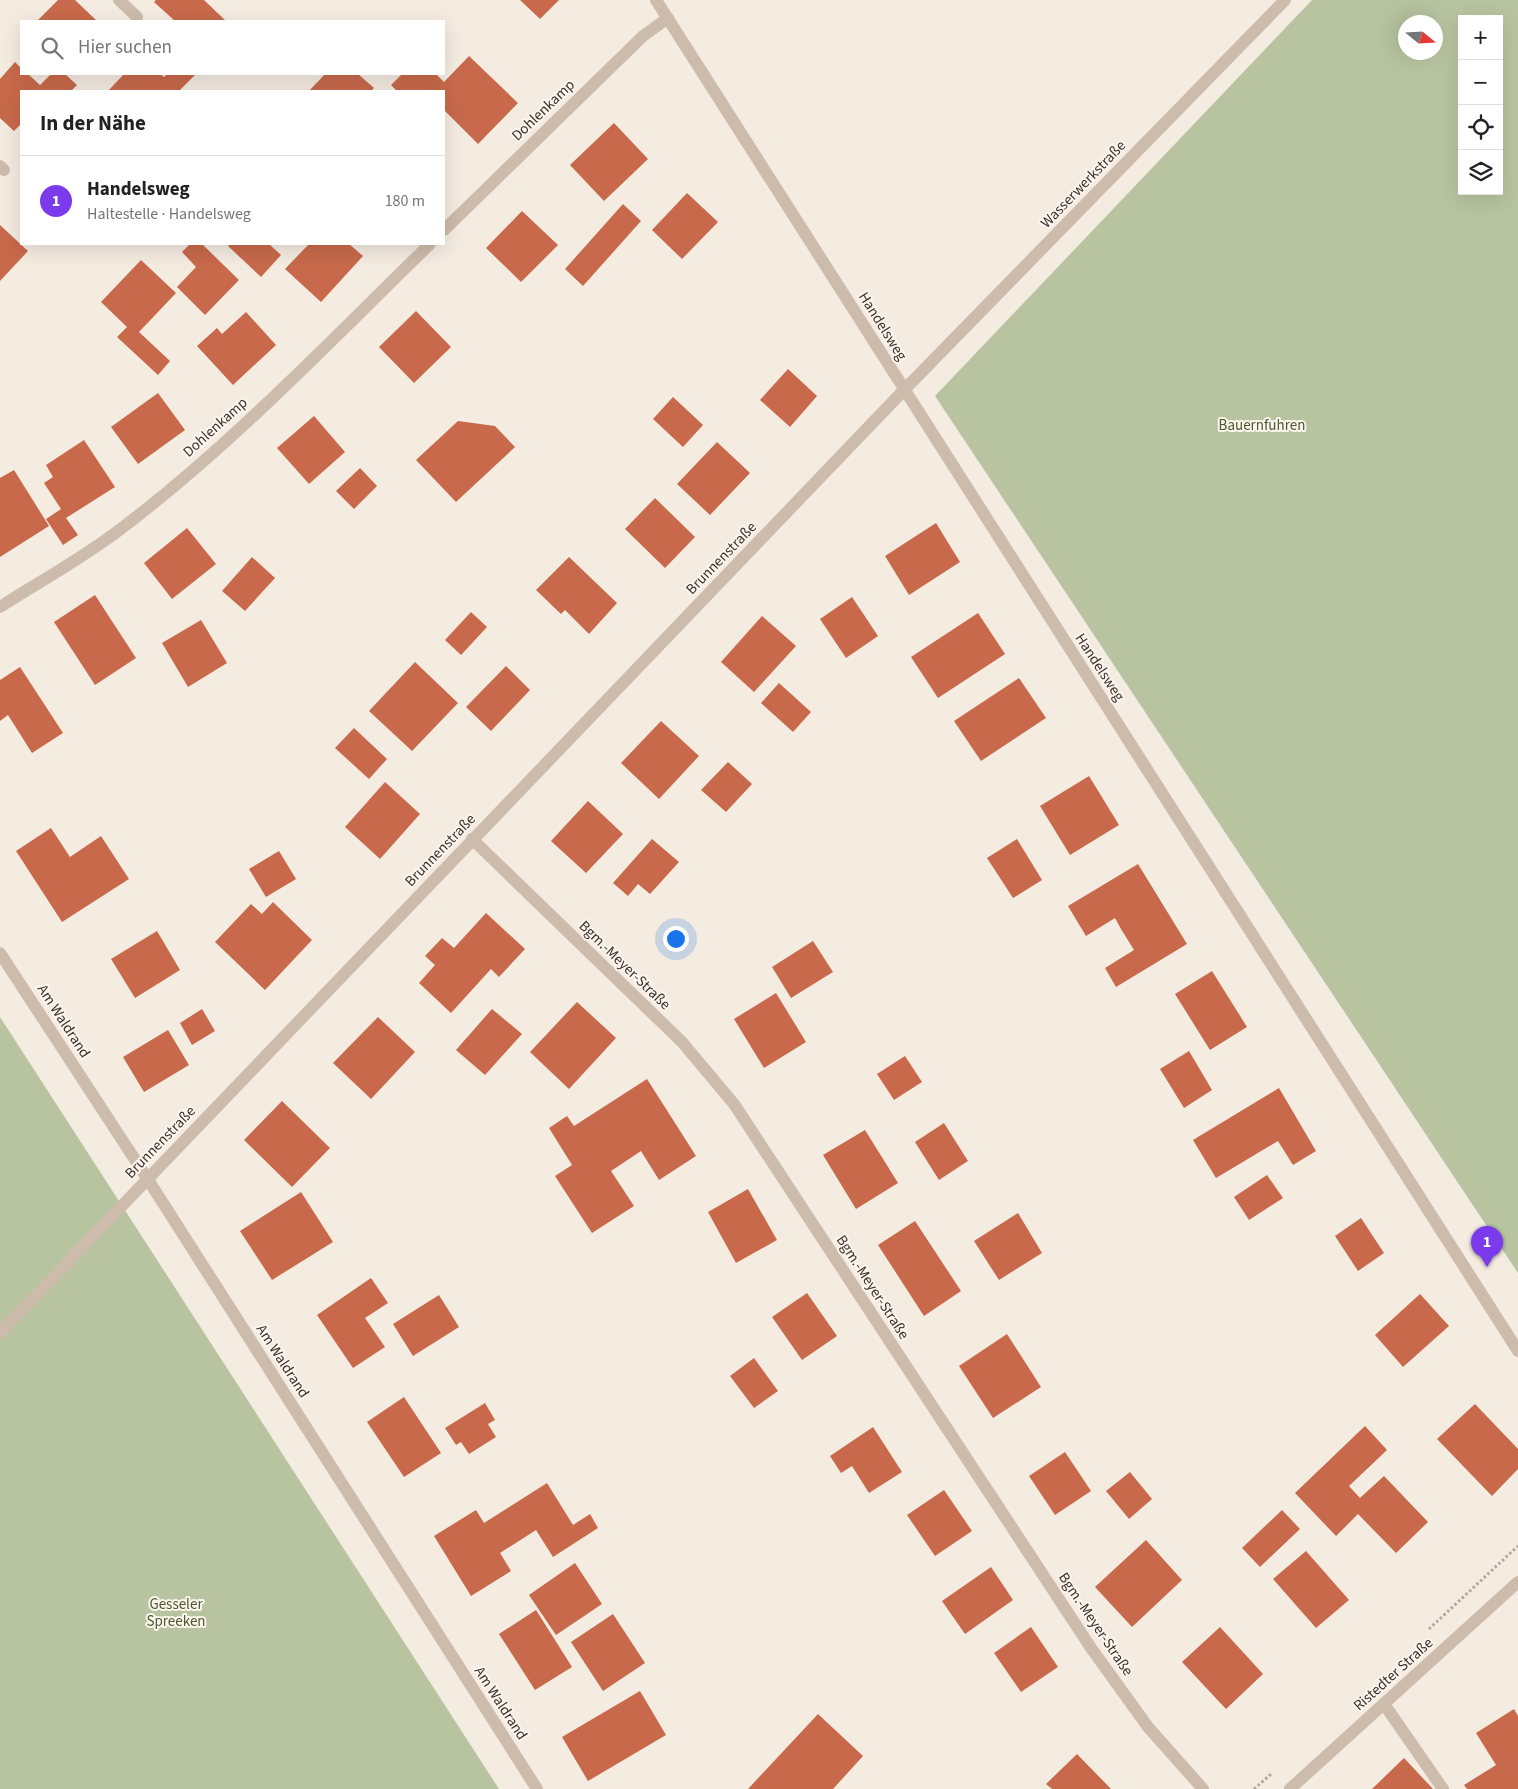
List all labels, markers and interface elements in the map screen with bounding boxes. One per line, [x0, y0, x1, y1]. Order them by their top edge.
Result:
north arrow [1398, 15, 1443, 60]
map controls [1458, 15, 1503, 195]
button: + [1458, 15, 1503, 60]
search box [20, 20, 445, 75]
icon: search [38, 34, 66, 62]
text: Hier suchen [78, 34, 172, 61]
button: − [1458, 60, 1503, 105]
street label: Dohlenkamp [507, 75, 580, 146]
button: locate [1458, 105, 1503, 150]
text: In der Nähe [40, 108, 146, 138]
street label: Wasserwerkstraße [1036, 136, 1131, 233]
button: layers [1458, 150, 1503, 195]
text: Handelsweg [87, 176, 190, 203]
text: 1 [52, 190, 60, 212]
text: 180 m [385, 190, 425, 212]
text: Haltestelle · Handelsweg [87, 203, 251, 225]
street label: Handelsweg [853, 288, 912, 365]
street label: Dohlenkamp [178, 393, 252, 462]
park label: Bauernfuhren [1219, 415, 1305, 436]
street label: Brunnenstraße [681, 517, 761, 599]
street label: Handelsweg [1070, 629, 1130, 706]
street label: Brunnenstraße [400, 809, 480, 891]
street label: Bgm.-Meyer-Straße [574, 916, 675, 1015]
your location [663, 926, 689, 952]
street label: Am Waldrand [32, 980, 95, 1062]
street label: Brunnenstraße [120, 1101, 200, 1183]
pin: 1 [1471, 1226, 1503, 1267]
street label: Bgm.-Meyer-Straße [831, 1231, 914, 1344]
street label: Am Waldrand [251, 1320, 314, 1402]
street label: Bgm.-Meyer-Straße [1053, 1568, 1138, 1680]
park label: Gesseler Spreeken [146, 1594, 206, 1632]
street label: Ristedter Straße [1349, 1633, 1438, 1716]
street label: Am Waldrand [469, 1662, 532, 1744]

